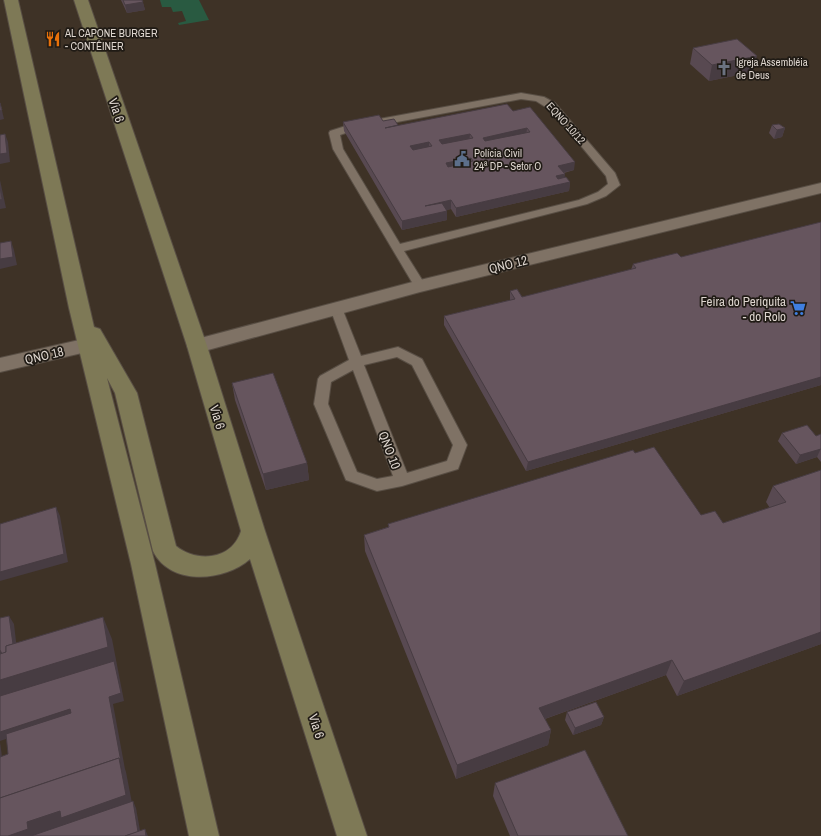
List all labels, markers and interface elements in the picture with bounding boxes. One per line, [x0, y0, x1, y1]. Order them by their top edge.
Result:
place label: AL CAPONE BURGER - CONTÊINER [64, 26, 158, 53]
restaurant icon: AL CAPONE BURGER - CONTÊINER [44, 30, 62, 48]
place label: Igreja Assembléia de Deus [736, 55, 808, 82]
church icon: Igreja Assembléia de Deus [715, 59, 733, 77]
street label: Via 6 [104, 96, 129, 125]
street label: EQNO 10/12 [544, 99, 588, 147]
place label: Polícia Civil 24ª DP - Setor O [474, 146, 541, 173]
public building icon: Polícia Civil 24ª DP - Setor O [453, 150, 471, 168]
street label: QNO 12 [487, 251, 529, 277]
place label: Feira do Periquita - do Rolo [701, 293, 786, 325]
supermarket icon: Feira do Periquita - do Rolo [789, 299, 807, 317]
street label: QNO 18 [23, 343, 65, 368]
street label: Via 6 [206, 403, 229, 432]
street label: QNO 10 [375, 429, 405, 472]
street label: Via 6 [305, 712, 328, 741]

